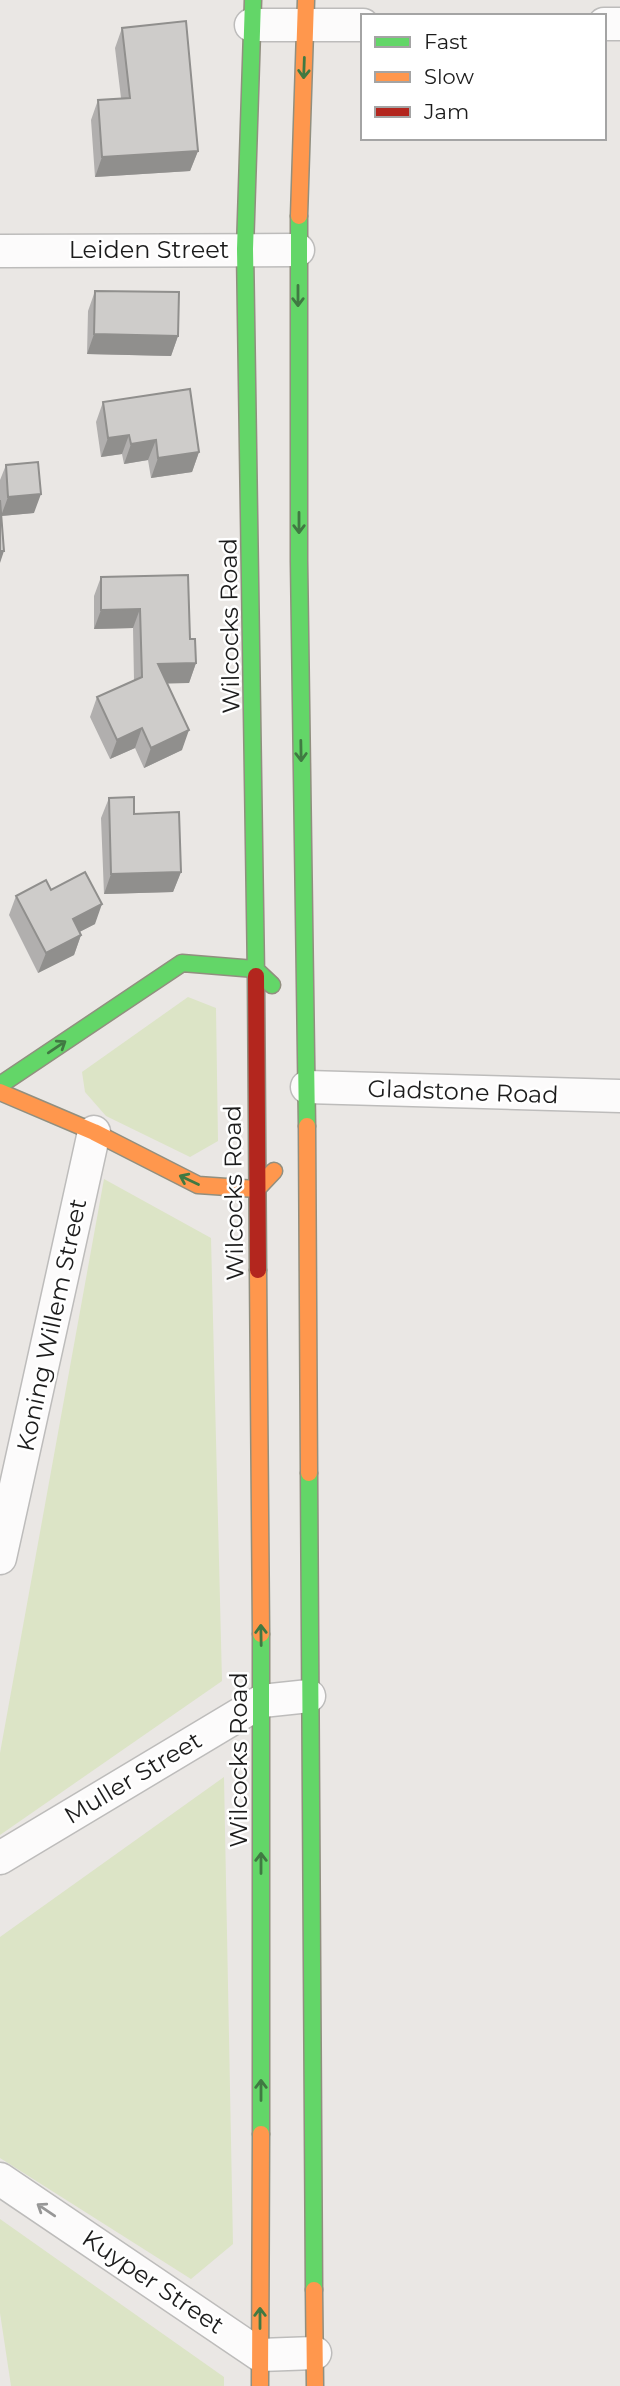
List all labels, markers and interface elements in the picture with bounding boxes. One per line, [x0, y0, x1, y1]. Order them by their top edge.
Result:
legend [361, 14, 606, 140]
text: Fast [424, 29, 468, 54]
one-way arrow [297, 56, 310, 79]
text: Slow [424, 64, 474, 89]
text: Jam [423, 99, 469, 124]
street label: Leiden Street [69, 235, 230, 264]
one-way arrow [291, 284, 305, 307]
one-way arrow [292, 511, 305, 534]
street label: Wilcocks Road [213, 538, 246, 714]
one-way arrow [294, 739, 308, 762]
one-way arrow [46, 1040, 66, 1054]
street label: Gladstone Road [367, 1074, 559, 1109]
street label: Wilcocks Road [217, 1105, 250, 1281]
one-way arrow [179, 1173, 200, 1186]
street label: Koning Willem Street [11, 1196, 93, 1454]
one-way arrow [254, 1624, 268, 1647]
street label: Wilcocks Road [224, 1672, 253, 1848]
street label: Muller Street [59, 1725, 207, 1830]
one-way arrow [254, 1852, 268, 1875]
one-way arrow [254, 2079, 268, 2102]
one-way arrow [37, 2203, 56, 2217]
street label: Kuyper Street [77, 2223, 230, 2340]
one-way arrow [253, 2307, 267, 2330]

